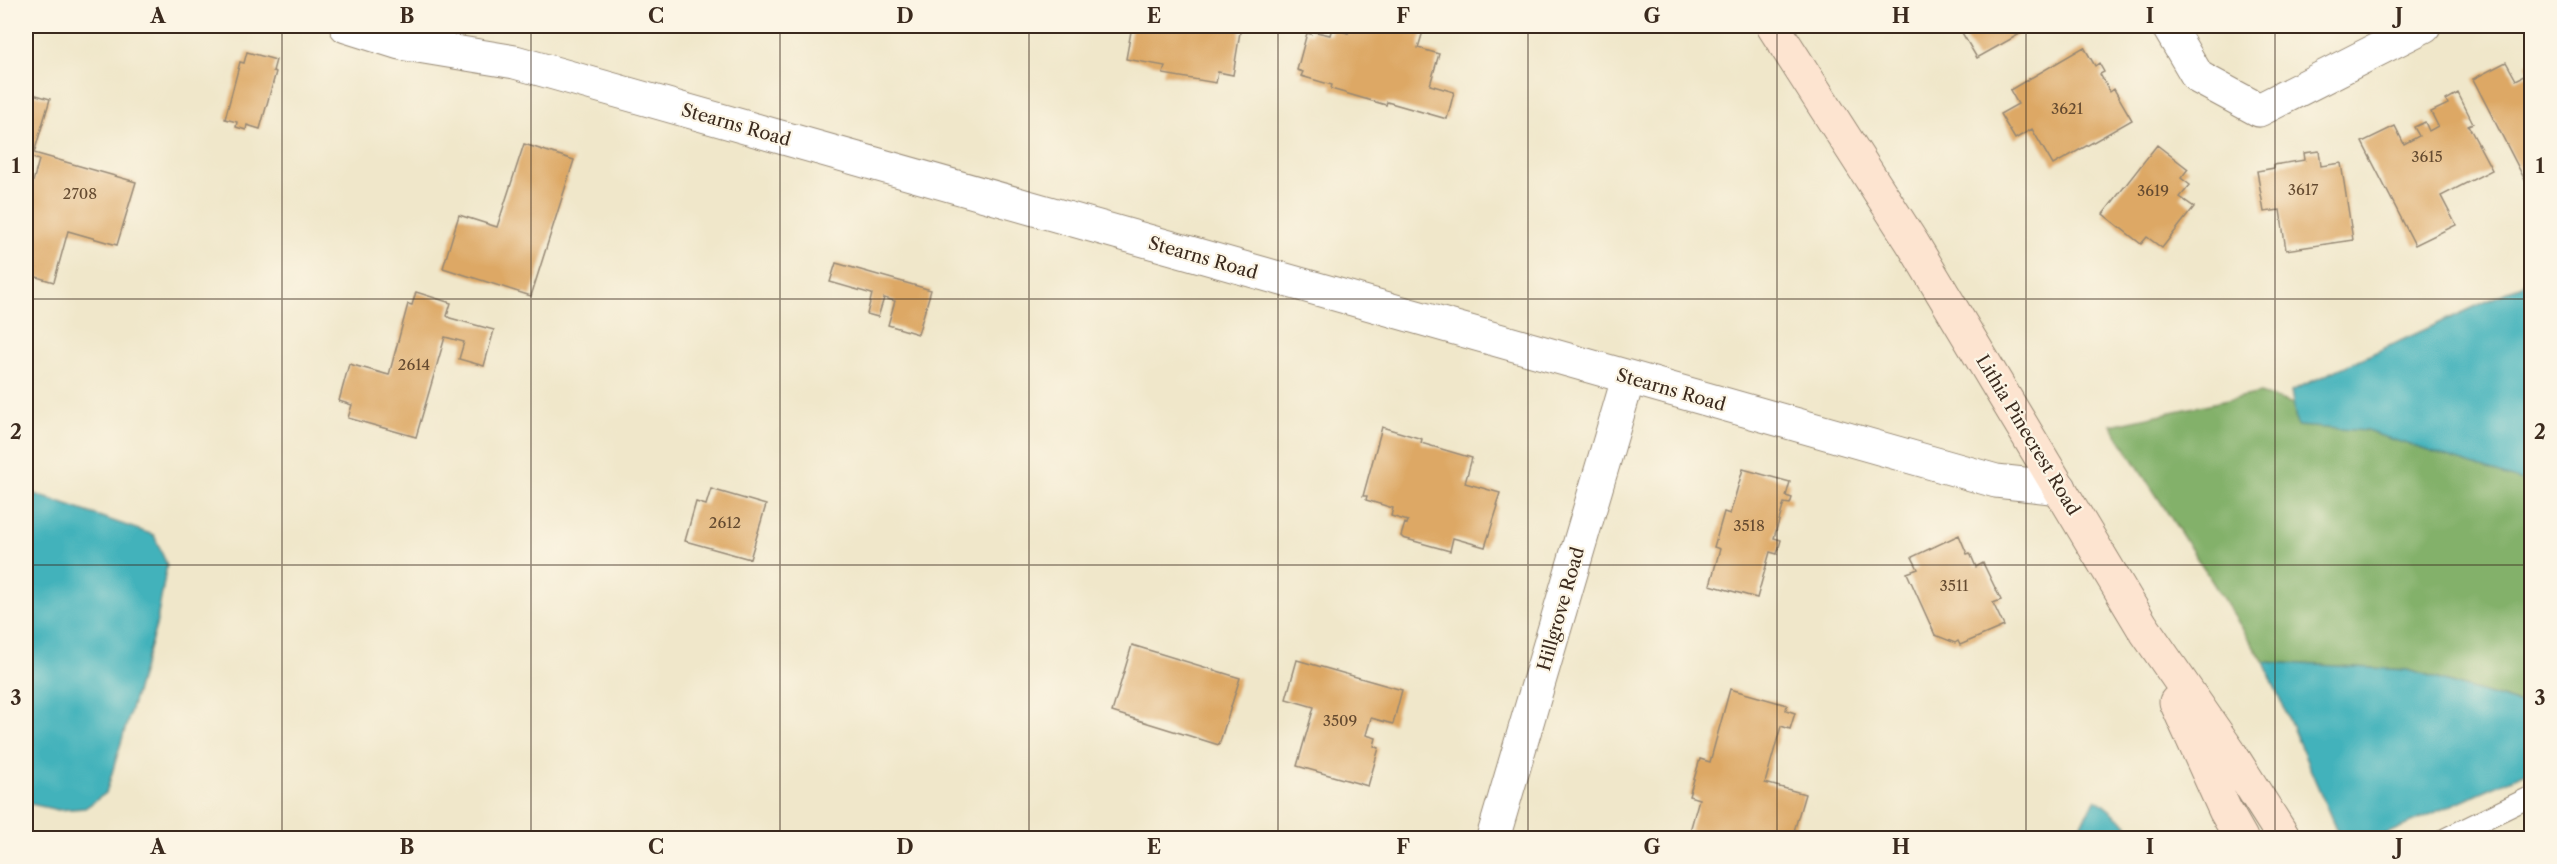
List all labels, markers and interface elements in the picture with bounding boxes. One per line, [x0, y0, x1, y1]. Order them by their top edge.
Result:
text: A [149, 4, 166, 28]
text: B [400, 4, 415, 28]
text: C [648, 4, 664, 28]
text: D [896, 4, 914, 28]
text: E [1147, 4, 1161, 28]
text: F [1396, 4, 1410, 28]
text: G [1644, 4, 1661, 28]
text: H [1892, 4, 1910, 28]
text: I [2146, 4, 2154, 28]
text: J [2391, 4, 2403, 28]
street label: Stearns Road [679, 99, 793, 151]
house number: 3621 [2051, 99, 2084, 118]
house number: 3615 [2411, 147, 2443, 166]
text: 1 [12, 154, 21, 178]
text: 1 [2536, 154, 2545, 178]
house number: 3617 [2288, 180, 2319, 199]
house number: 3619 [2137, 181, 2169, 200]
house number: 2708 [63, 184, 97, 203]
street label: Stearns Road [1146, 232, 1260, 284]
street label: Lithia Pinecrest Road [1971, 351, 2085, 519]
house number: 2614 [398, 355, 430, 374]
street label: Stearns Road [1614, 364, 1728, 416]
text: 2 [10, 420, 22, 444]
text: 2 [2534, 420, 2546, 444]
house number: 2612 [709, 513, 741, 532]
house number: 3518 [1733, 516, 1765, 535]
street label: Hillgrove Road [1533, 545, 1589, 673]
house number: 3511 [1939, 576, 1969, 595]
text: 3 [10, 686, 22, 710]
text: 3 [2534, 686, 2546, 710]
house number: 3509 [1323, 711, 1357, 730]
text: A [149, 835, 166, 859]
text: B [400, 835, 415, 859]
text: C [648, 835, 664, 859]
text: D [896, 835, 914, 859]
text: E [1147, 835, 1161, 859]
text: F [1396, 835, 1410, 859]
text: G [1644, 835, 1661, 859]
text: H [1892, 835, 1910, 859]
text: I [2146, 835, 2154, 859]
text: J [2391, 835, 2403, 859]

